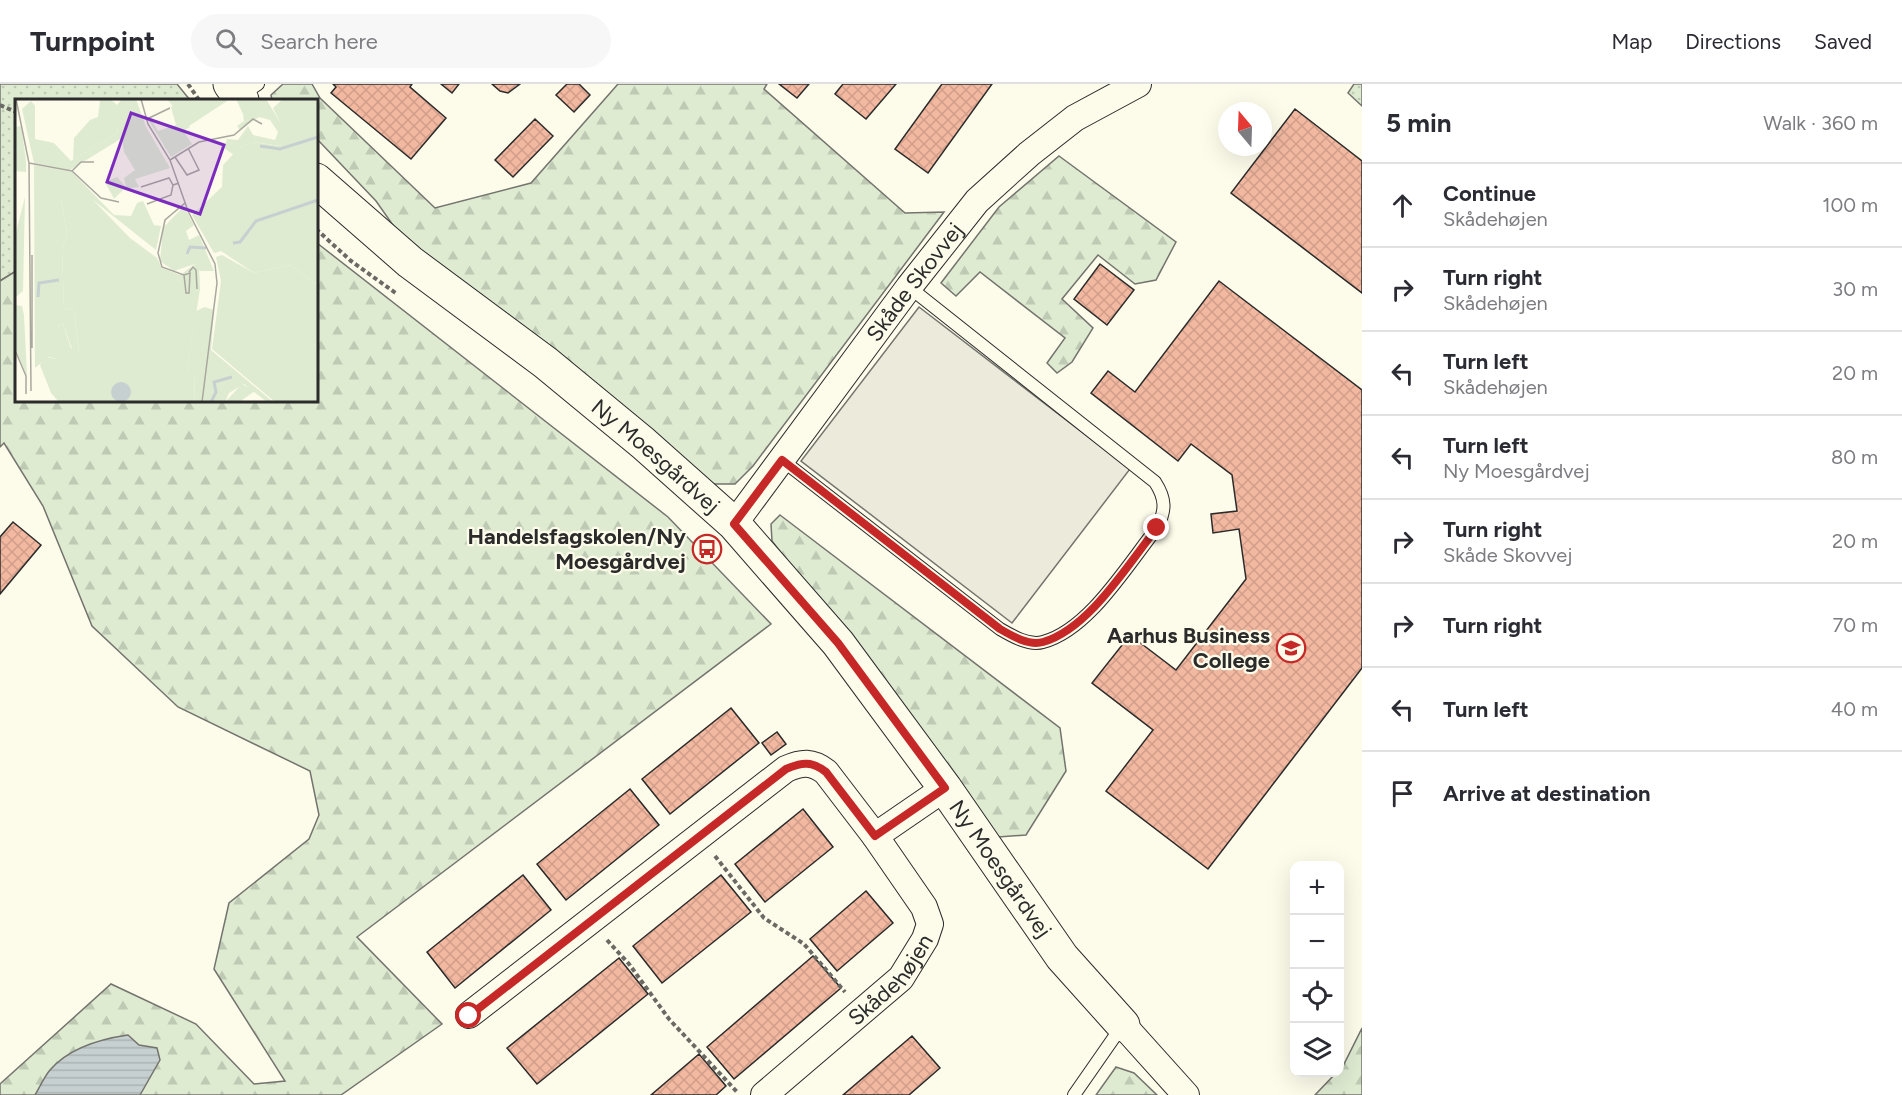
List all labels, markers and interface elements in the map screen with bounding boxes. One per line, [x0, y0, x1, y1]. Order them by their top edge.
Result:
search box [191, 14, 611, 68]
text: Turnpoint [30, 24, 155, 58]
icon: search [212, 25, 245, 58]
text: Search here [260, 28, 378, 55]
text: Map [1611, 29, 1652, 54]
text: Directions [1685, 29, 1781, 54]
text: Saved [1814, 29, 1872, 54]
inset map [15, 99, 318, 402]
north arrow [1218, 102, 1272, 156]
text: 5 min [1386, 107, 1452, 139]
text: Walk · 360 m [1763, 111, 1878, 135]
text: Continue [1443, 180, 1536, 207]
icon: ahead [1386, 189, 1419, 222]
text: 100 m [1822, 193, 1878, 217]
text: Skådehøjen [1443, 207, 1548, 231]
street label: Skåde Skovvej [860, 217, 968, 346]
text: Turn right [1443, 264, 1542, 291]
icon: right [1386, 273, 1419, 306]
text: 30 m [1832, 277, 1878, 301]
text: Skådehøjen [1443, 291, 1548, 315]
text: Turn left [1443, 348, 1529, 375]
icon: left [1386, 357, 1419, 390]
text: 20 m [1832, 361, 1878, 385]
text: Skådehøjen [1443, 375, 1548, 399]
street label: Ny Moesgårdvej [586, 393, 726, 519]
text: Turn left [1443, 432, 1529, 459]
icon: left [1386, 441, 1419, 474]
text: 80 m [1831, 445, 1878, 469]
text: Ny Moesgårdvej [1443, 459, 1590, 483]
route end [1143, 514, 1169, 540]
text: Turn right [1443, 516, 1542, 543]
place label: Handelsfagskolen/Ny Moesgårdvej [467, 523, 686, 575]
icon: right [1386, 525, 1419, 558]
text: 20 m [1832, 529, 1878, 553]
bus stop icon: Handelsfagskolen/Ny Moesgårdvej [691, 533, 723, 565]
text: Skåde Skovvej [1443, 543, 1573, 567]
icon: right [1386, 609, 1419, 642]
text: Turn right [1443, 612, 1542, 639]
text: 70 m [1832, 613, 1878, 637]
place label: Aarhus Business College [1107, 622, 1270, 674]
school or university icon: Aarhus Business College [1275, 632, 1307, 664]
icon: left [1386, 693, 1419, 726]
text: Turn left [1443, 696, 1529, 723]
text: 40 m [1831, 697, 1878, 721]
icon: arrive [1386, 777, 1419, 810]
text: Arrive at destination [1443, 780, 1651, 807]
street label: Ny Moesgårdvej [944, 795, 1058, 943]
map controls [1290, 861, 1344, 1077]
button: + [1290, 861, 1344, 915]
button: − [1290, 915, 1344, 969]
street label: Skådehøjen [842, 929, 938, 1031]
button: locate [1290, 969, 1344, 1023]
route start [455, 1002, 481, 1028]
button: layers [1290, 1023, 1344, 1077]

